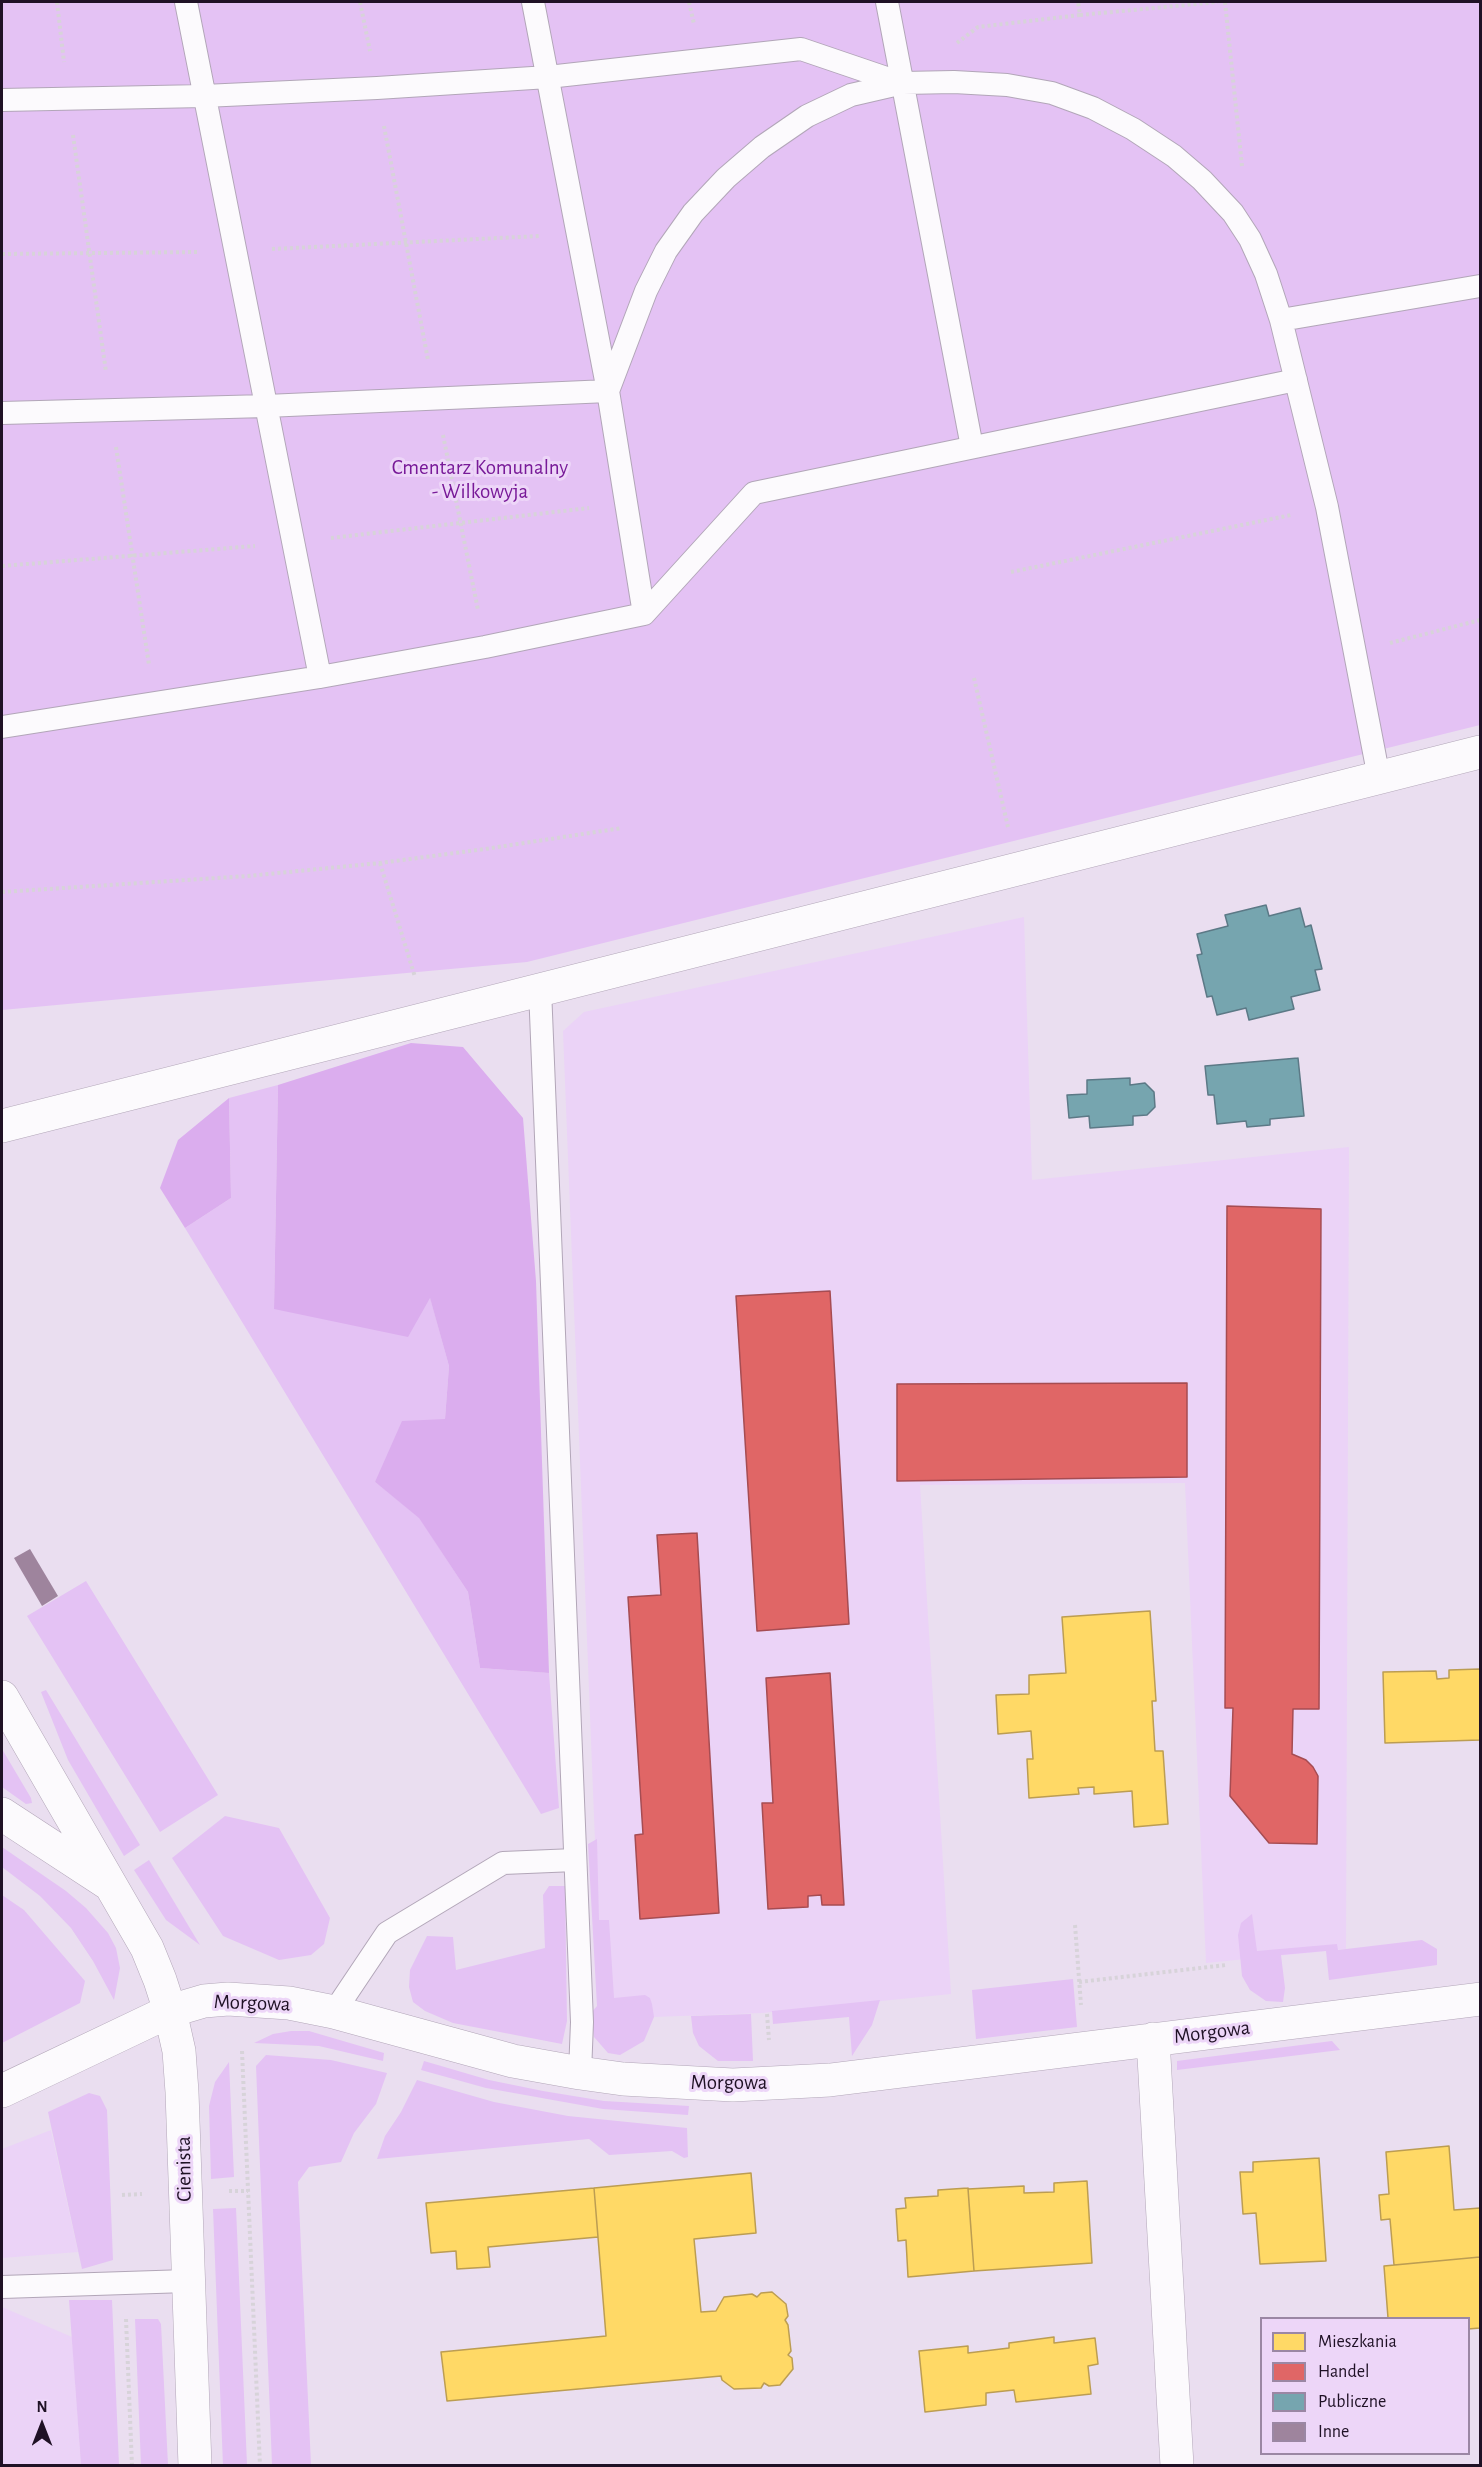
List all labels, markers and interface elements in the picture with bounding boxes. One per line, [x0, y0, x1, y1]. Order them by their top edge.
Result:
park label: Cmentarz Komunalny - Wilkowyja [392, 455, 568, 505]
street label: Morgowa [213, 1989, 291, 2017]
street label: Morgowa [1172, 2015, 1252, 2049]
street label: Morgowa [691, 2070, 767, 2096]
street label: Cienista [171, 2136, 197, 2202]
legend [1260, 2317, 1470, 2455]
text: Mieszkania [1318, 2333, 1397, 2351]
text: Handel [1318, 2363, 1369, 2381]
text: Publiczne [1318, 2393, 1386, 2411]
north arrow [12, 2395, 72, 2455]
text: N [36, 2399, 48, 2415]
text: Inne [1318, 2423, 1349, 2441]

